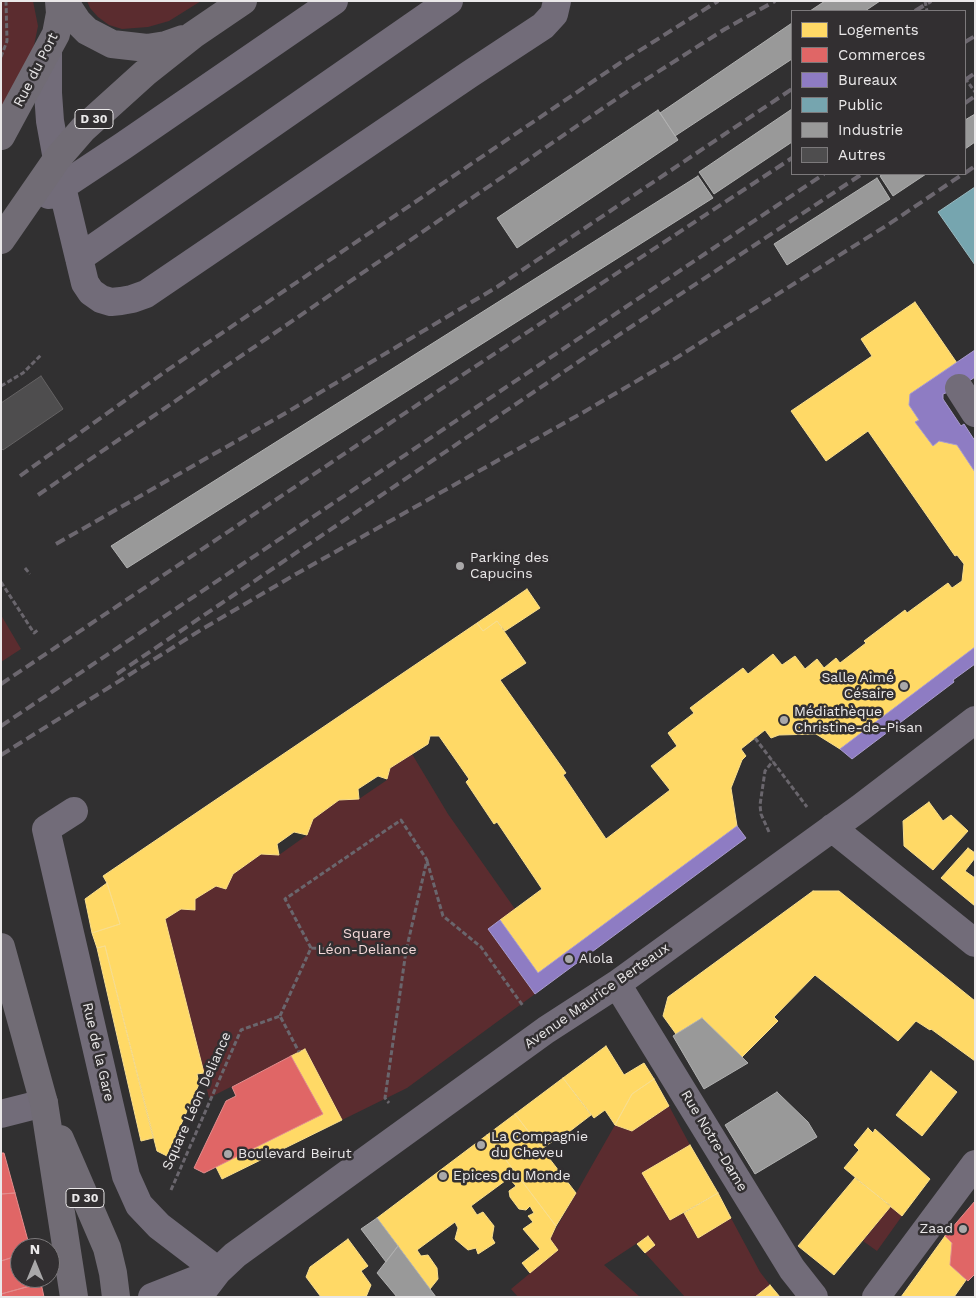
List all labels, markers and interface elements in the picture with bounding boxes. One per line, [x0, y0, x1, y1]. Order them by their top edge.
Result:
legend [791, 10, 966, 175]
text: Logements [838, 21, 919, 39]
street label: Rue du Port [10, 30, 62, 110]
text: Commerces [838, 46, 925, 64]
text: Bureaux [838, 71, 897, 89]
text: Public [838, 96, 883, 114]
road number: D 30 [75, 110, 113, 128]
text: Industrie [838, 121, 903, 139]
text: Autres [838, 146, 886, 164]
place label: Parking des Capucins [470, 550, 549, 582]
marker: Parking des Capucins [454, 560, 466, 572]
place label: Salle Aimé Césaire [821, 670, 894, 702]
marker: Salle Aimé Césaire [898, 680, 910, 692]
place label: Médiathèque Christine-de-Pisan [794, 704, 923, 736]
marker: Médiathèque Christine-de-Pisan [778, 714, 790, 726]
park label: Square Léon-Deliance [317, 926, 417, 959]
street label: Avenue Maurice Berteaux [521, 939, 673, 1053]
place label: Alola [579, 951, 613, 967]
marker: Alola [563, 953, 575, 965]
street label: Rue de la Gare [78, 1001, 118, 1103]
street label: Square Léon Deliance [159, 1029, 235, 1173]
street label: Rue Notre-Dame [677, 1087, 751, 1195]
place label: La Compagnie du Cheveu [491, 1129, 588, 1162]
marker: La Compagnie du Cheveu [475, 1139, 487, 1151]
place label: Boulevard Beirut [238, 1146, 352, 1162]
marker: Boulevard Beirut [222, 1148, 234, 1160]
place label: Epices du Monde [453, 1168, 570, 1184]
marker: Epices du Monde [437, 1170, 449, 1182]
road number: D 30 [66, 1188, 104, 1208]
place label: Zaad [920, 1221, 953, 1237]
marker: Zaad [957, 1223, 969, 1235]
north arrow [10, 1238, 60, 1288]
text: N [30, 1241, 40, 1257]

